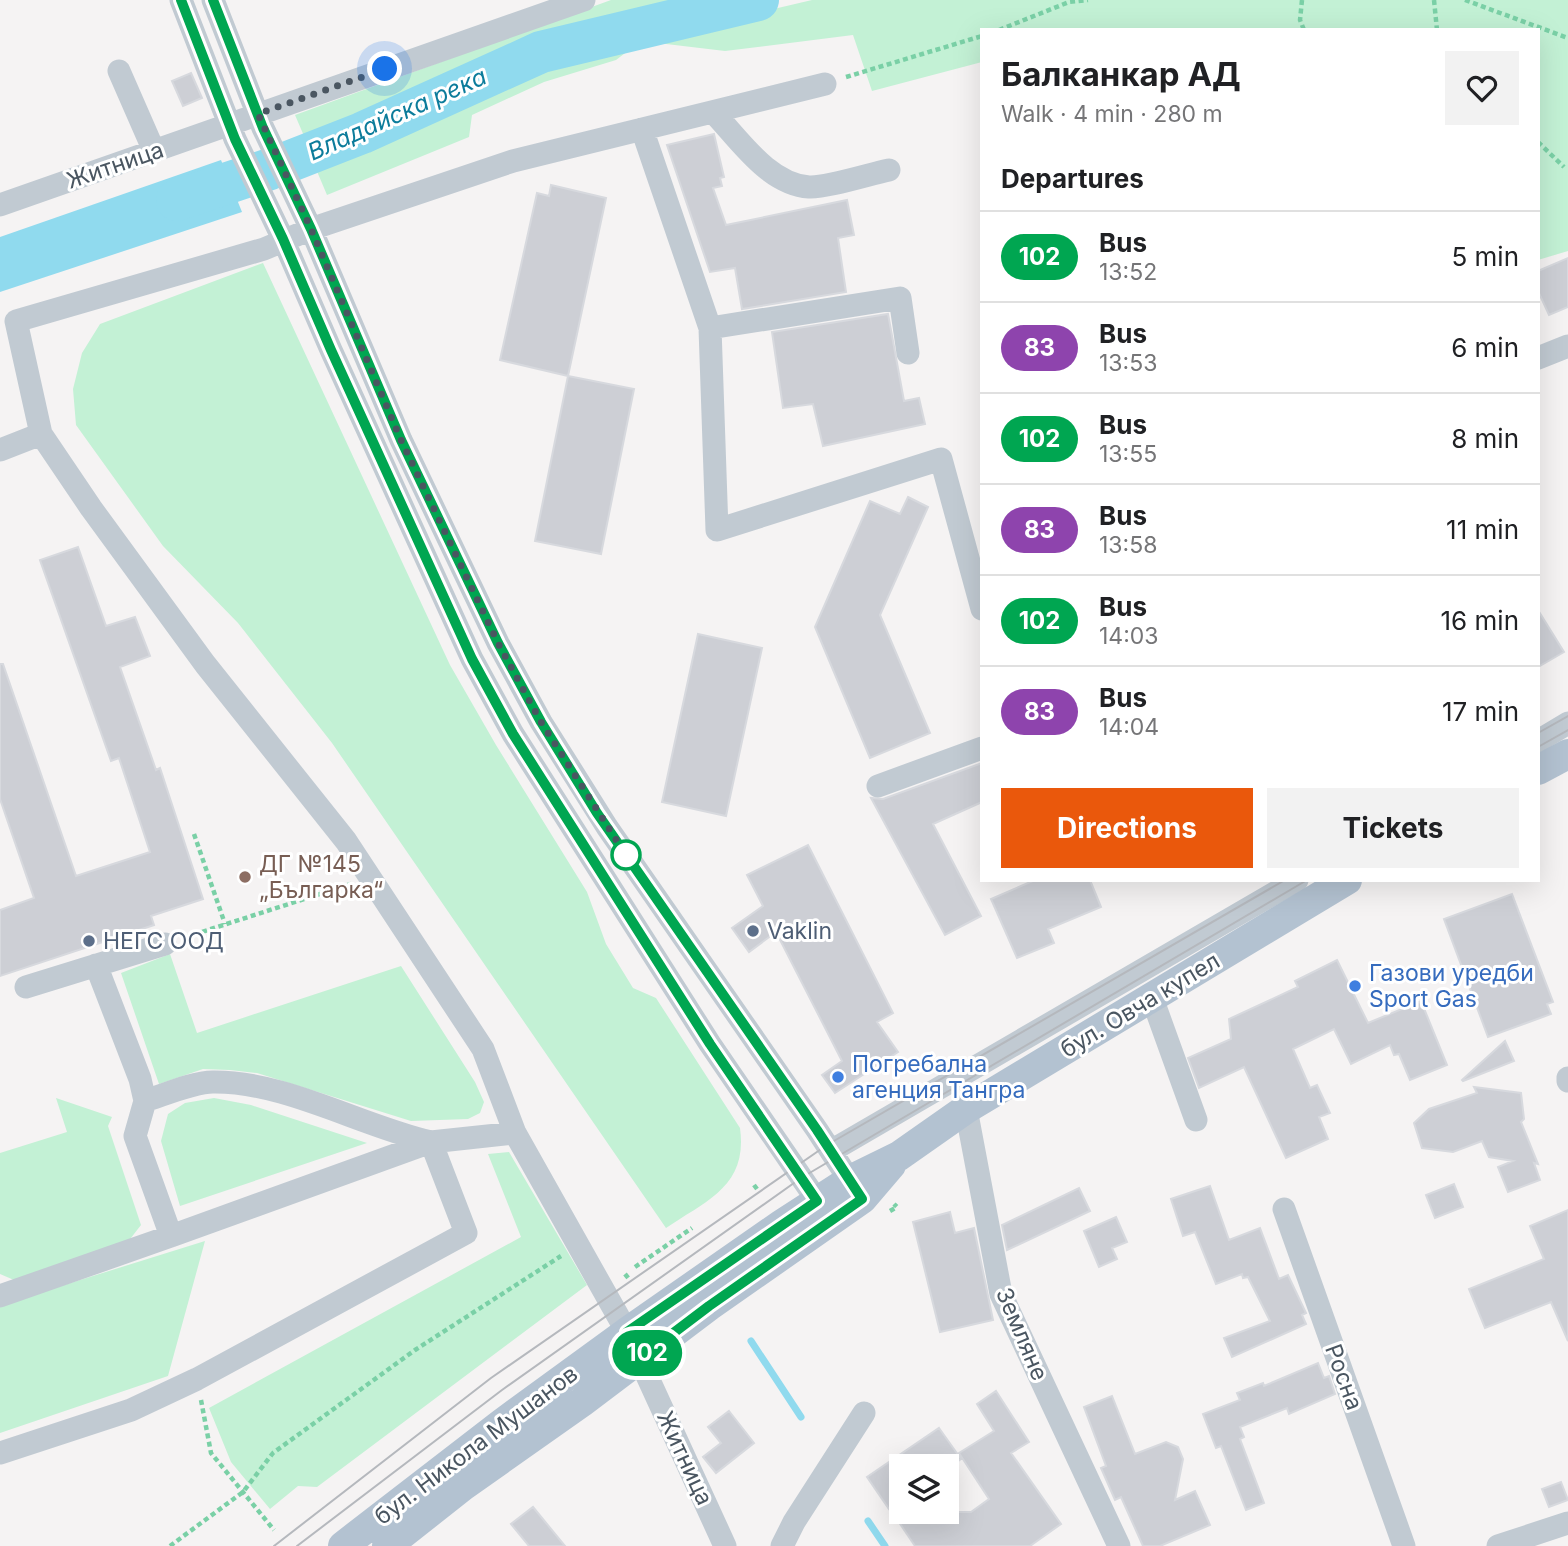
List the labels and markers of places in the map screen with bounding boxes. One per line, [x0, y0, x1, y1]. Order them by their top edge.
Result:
unlabelled marker [611, 840, 641, 870]
place label: ДГ №145 „Българка“ [259, 850, 383, 904]
marker: ДГ №145 „Българка“ [237, 869, 253, 885]
place label: Vaklin [767, 917, 832, 945]
marker: Vaklin [745, 923, 761, 939]
place label: НЕГС ООД [103, 927, 224, 955]
marker: НЕГС ООД [81, 933, 97, 949]
place label: Газови уредби Sport Gas [1369, 959, 1534, 1013]
marker: Газови уредби Sport Gas [1347, 978, 1363, 994]
place label: Погребална агенция Тангра [852, 1050, 1025, 1104]
marker: Погребална агенция Тангра [830, 1069, 846, 1085]

